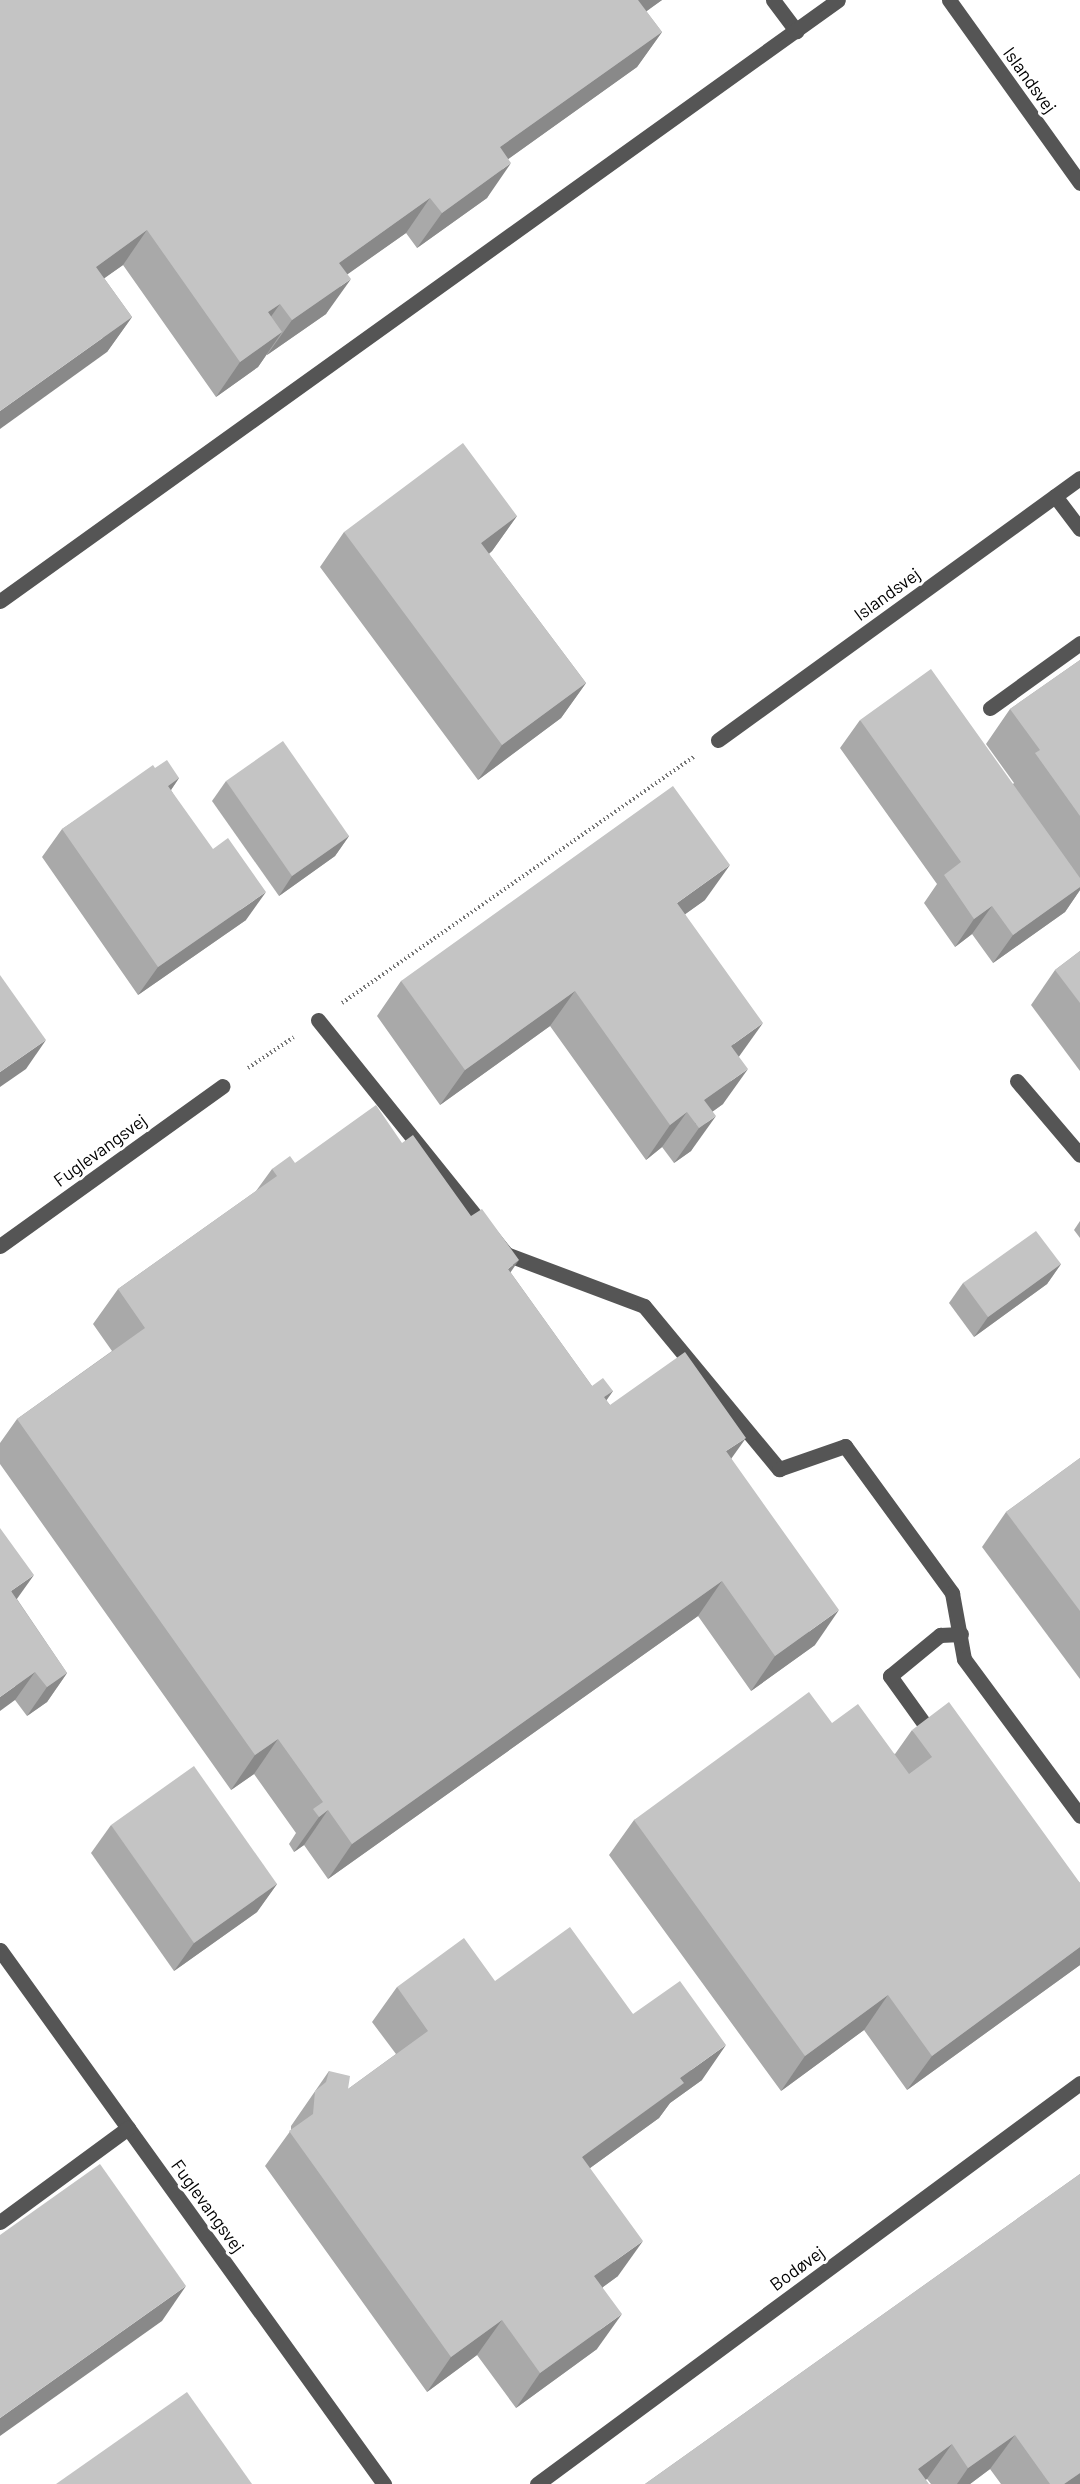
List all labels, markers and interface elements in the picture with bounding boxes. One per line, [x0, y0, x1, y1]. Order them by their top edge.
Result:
street label: Islandsvej [999, 43, 1061, 117]
street label: Islandsvej [850, 563, 924, 625]
street label: Fuglevangsvej [49, 1109, 151, 1191]
street label: Fuglevangsvej [167, 2155, 249, 2257]
street label: Bodøvej [765, 2241, 829, 2295]

